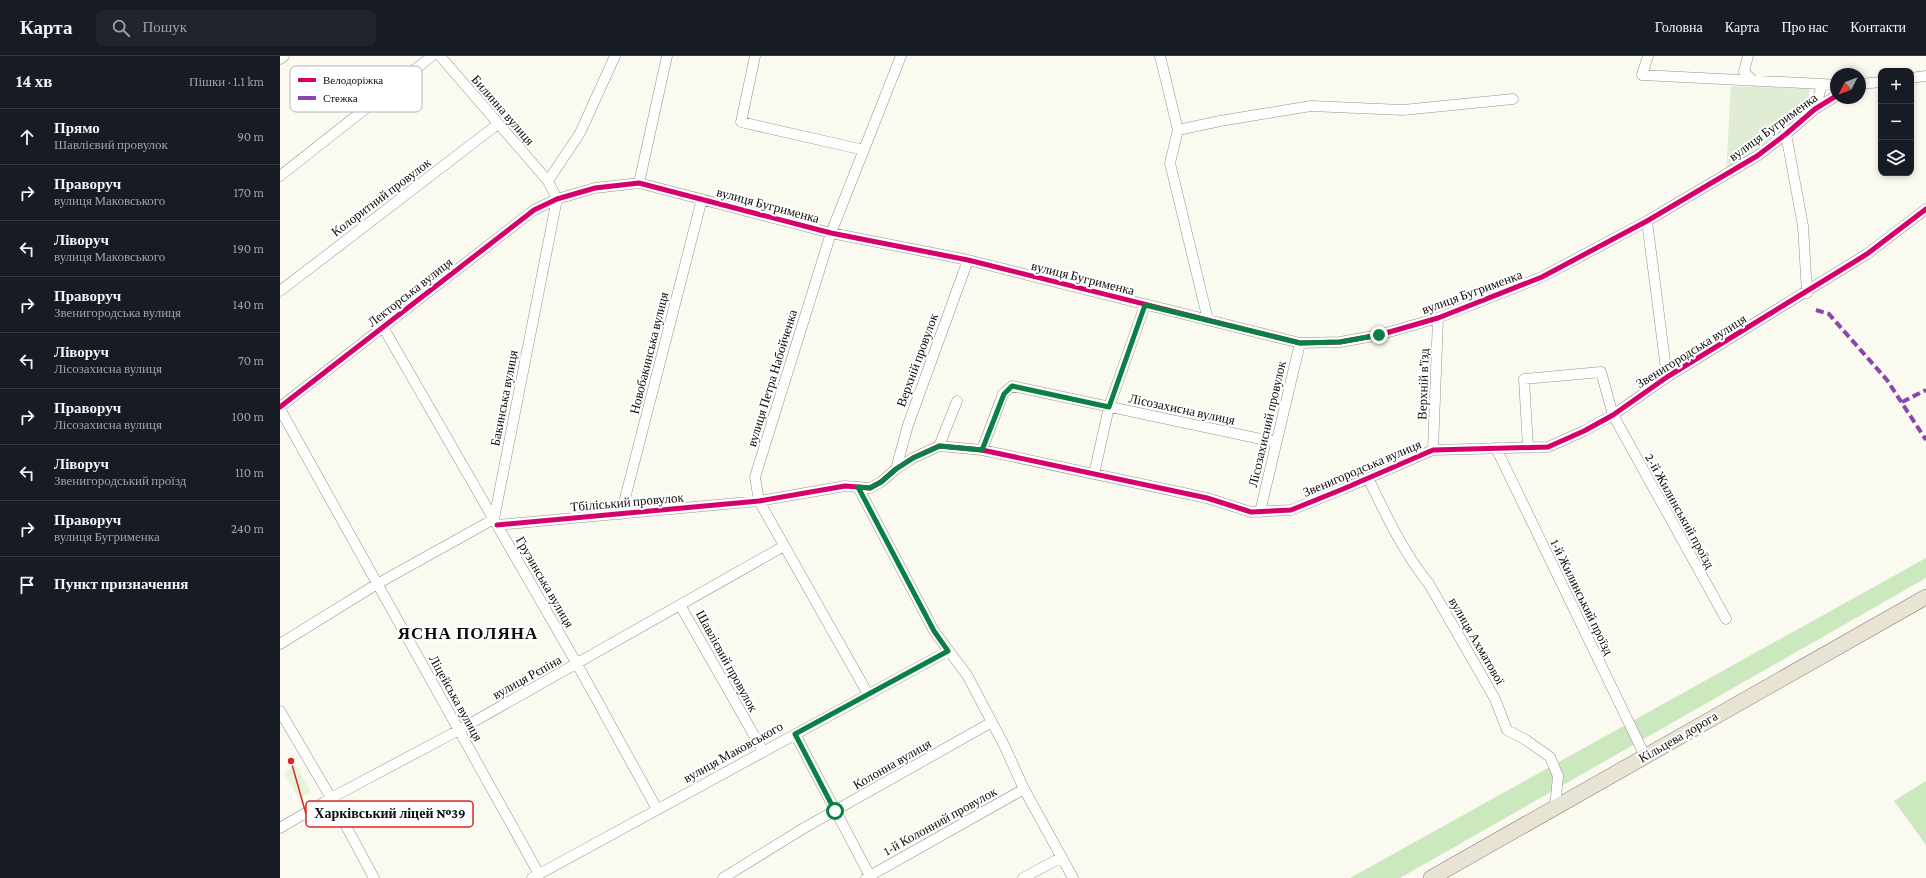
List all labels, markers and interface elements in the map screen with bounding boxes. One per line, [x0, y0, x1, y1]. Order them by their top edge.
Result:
search box [96, 10, 376, 46]
text: Карта [20, 17, 72, 38]
icon: search [110, 17, 132, 39]
text: Пошук [142, 19, 187, 35]
text: Головна [1655, 19, 1703, 35]
text: Карта [1725, 19, 1759, 35]
text: Про нас [1781, 19, 1828, 35]
text: Контакти [1850, 19, 1906, 35]
legend [290, 66, 422, 112]
north arrow [1830, 68, 1866, 104]
map controls [1878, 68, 1914, 176]
button: + [1878, 68, 1914, 104]
text: 14 хв [16, 72, 52, 91]
street label: Билинна вулиця [468, 72, 538, 148]
text: Пішки · 1.1 km [189, 74, 264, 89]
text: Велодоріжка [323, 74, 383, 86]
street label: вулиця Бугрименка [1726, 90, 1820, 164]
text: Стежка [323, 92, 358, 104]
button: − [1878, 104, 1914, 140]
text: Прямо [54, 120, 100, 136]
icon: ahead [16, 126, 38, 148]
text: 90 m [237, 129, 264, 144]
text: Шавлієвий провулок [54, 137, 168, 152]
button: layers [1878, 140, 1914, 176]
street label: Колоритний провулок [328, 154, 434, 239]
text: Праворуч [54, 176, 121, 192]
icon: right [16, 182, 38, 204]
street label: вулиця Бугрименка [715, 184, 821, 226]
text: 170 m [234, 185, 264, 200]
text: вулиця Маковського [54, 193, 165, 208]
text: Ліворуч [54, 232, 109, 248]
icon: left [16, 238, 38, 260]
text: 190 m [233, 241, 264, 256]
text: вулиця Маковського [54, 249, 165, 264]
street label: Лекторська вулиця [365, 254, 455, 330]
street label: вулиця Бугрименка [1030, 258, 1136, 298]
street label: вулиця Бугрименка [1420, 267, 1524, 317]
text: Праворуч [54, 288, 121, 304]
street label: Новобакинська вулиця [627, 290, 671, 416]
icon: right [16, 294, 38, 316]
text: 140 m [233, 297, 264, 312]
text: Звенигородська вулиця [54, 305, 181, 320]
street label: вулиця Петра Набойченка [744, 307, 800, 448]
street label: Верхній провулок [893, 311, 941, 409]
street label: Звенигородська вулиця [1633, 311, 1749, 391]
route end [1370, 326, 1388, 344]
text: Ліворуч [54, 344, 109, 360]
street label: Верхній в'їзд [1414, 348, 1432, 420]
street label: Бакинська вулиця [487, 349, 521, 447]
icon: left [16, 350, 38, 372]
text: 70 m [238, 353, 264, 368]
street label: Лісозахисний провулок [1245, 359, 1289, 489]
text: Лісозахисна вулиця [54, 361, 162, 376]
street label: Лісозахисна вулиця [1128, 390, 1236, 428]
text: Праворуч [54, 400, 121, 416]
icon: right [16, 406, 38, 428]
text: 100 m [232, 409, 264, 424]
text: Лісозахисна вулиця [54, 417, 162, 432]
street label: Звенигородська вулиця [1301, 436, 1423, 500]
street label: 2-й Жилинський проїзд [1642, 451, 1718, 571]
text: Ліворуч [54, 456, 109, 472]
icon: left [16, 462, 38, 484]
text: 110 m [235, 465, 264, 480]
text: Звенигородський проїзд [54, 473, 186, 488]
street label: Тбіліський провулок [570, 490, 685, 514]
text: Праворуч [54, 512, 121, 528]
icon: right [16, 518, 38, 540]
text: 240 m [231, 521, 264, 536]
text: вулиця Бугрименка [54, 529, 160, 544]
street label: Грузинська вулиця [513, 534, 577, 630]
street label: 1-й Жилинський проїзд [1547, 537, 1617, 658]
icon: arrive [16, 574, 38, 596]
text: Пункт призначення [54, 576, 188, 592]
street label: вулиця Ахматової [1446, 595, 1508, 688]
street label: Шавлієвий провулок [693, 608, 762, 715]
district label: ЯСНА ПОЛЯНА [398, 624, 538, 643]
street label: Ліцейська вулиця [426, 652, 486, 744]
street label: вулиця Рєпіна [490, 652, 564, 702]
street label: Кільцева дорога [1636, 708, 1720, 766]
street label: вулиця Маковського [681, 718, 785, 786]
street label: Колонна вулиця [850, 736, 934, 792]
street label: 1-й Колонний провулок [881, 783, 1000, 858]
callout: Харківський ліцей №39 [306, 801, 473, 827]
route start [826, 802, 844, 820]
text: Харківський ліцей №39 [314, 805, 466, 821]

